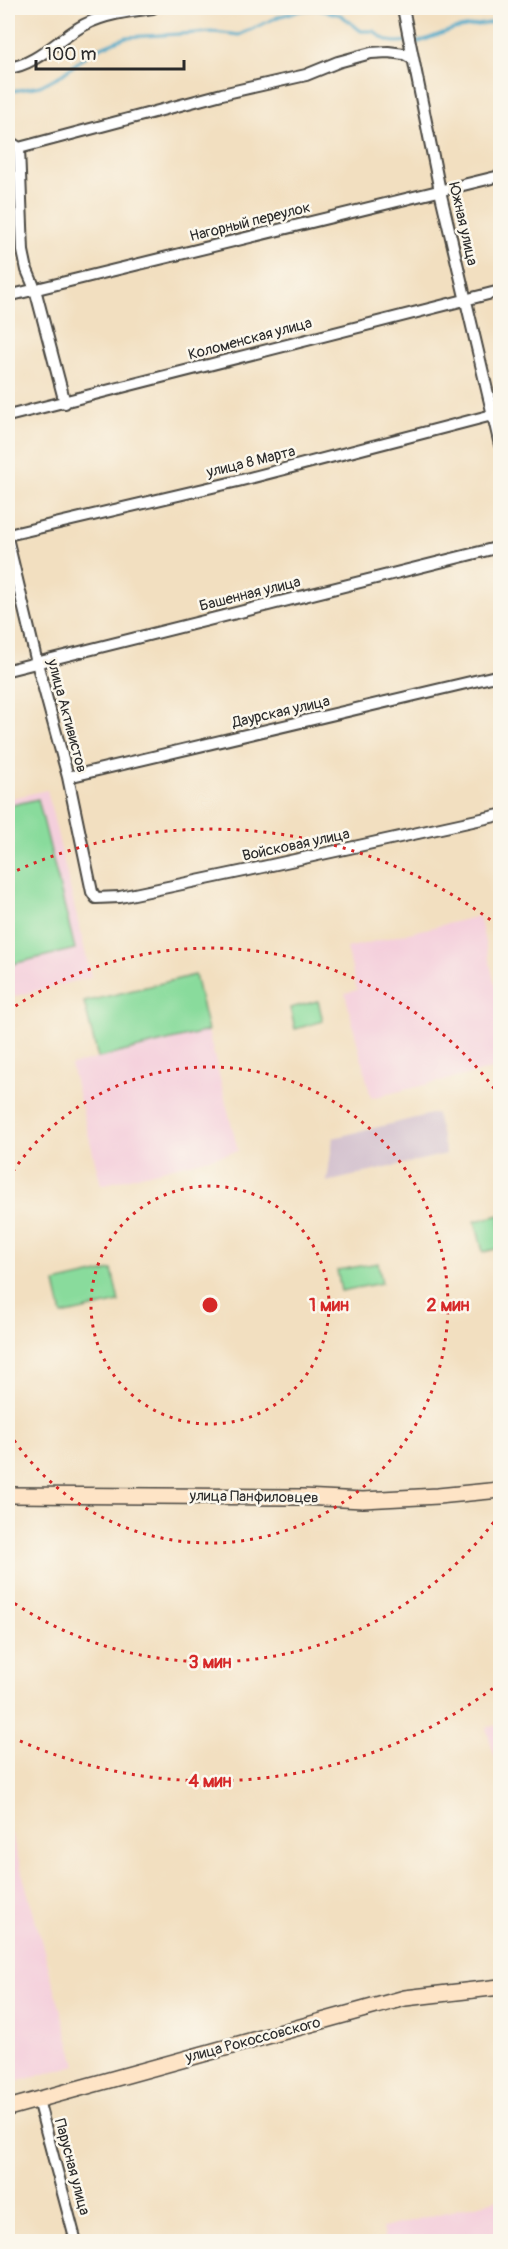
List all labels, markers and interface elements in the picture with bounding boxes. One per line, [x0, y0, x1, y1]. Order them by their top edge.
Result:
scale bar [36, 33, 184, 71]
text: 100 m [45, 43, 97, 66]
street label: Южная улица [444, 181, 482, 267]
street label: Нагорный переулок [188, 198, 313, 246]
street label: Коломенская улица [186, 313, 314, 365]
street label: улица 8 Марта [204, 442, 297, 482]
street label: Башенная улица [197, 572, 303, 616]
street label: улица Активистов [42, 656, 91, 775]
street label: Даурская улица [229, 692, 332, 733]
street label: Войсковая улица [241, 824, 351, 866]
text: 1 мин [309, 1294, 349, 1317]
text: 2 мин [427, 1294, 469, 1317]
centre of rings [200, 1295, 220, 1315]
street label: улица Панфиловцев [188, 1486, 319, 1508]
text: 3 мин [189, 1651, 231, 1674]
text: 4 мин [188, 1770, 232, 1793]
street label: улица Рокоссовского [182, 2013, 323, 2067]
street label: Парусная улица [50, 2117, 94, 2217]

